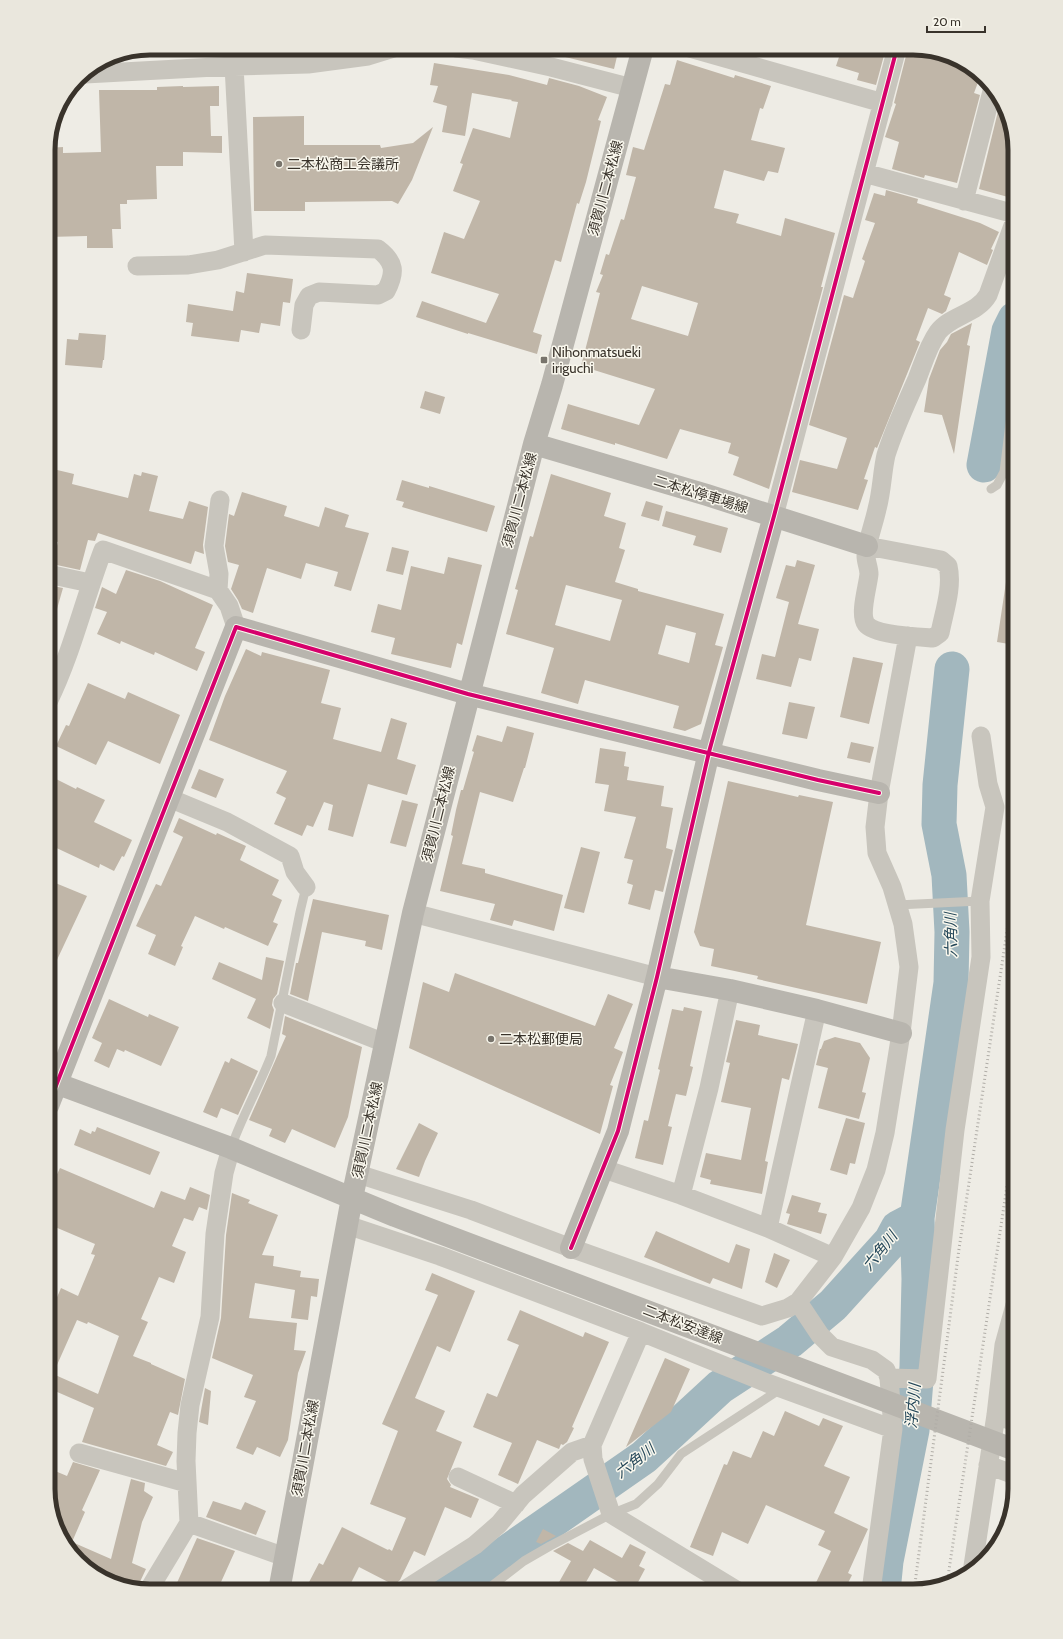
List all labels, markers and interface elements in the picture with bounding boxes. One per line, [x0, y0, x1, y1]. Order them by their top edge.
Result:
scale bar [927, 8, 985, 34]
text: 20 m [933, 14, 961, 29]
street label: 須賀川二本松線 [584, 138, 626, 238]
place label: 二本松商工会議所 [287, 155, 399, 173]
marker: 二本松商工会議所 [274, 159, 284, 169]
place label: Nihonmatsueki iriguchi [552, 343, 641, 377]
marker: Nihonmatsueki iriguchi [539, 355, 549, 365]
street label: 須賀川二本松線 [498, 450, 540, 550]
street label: 二本松停車場線 [652, 471, 750, 517]
street label: 須賀川二本松線 [417, 764, 459, 864]
water label: 六角川 [942, 910, 960, 958]
place label: 二本松郵便局 [499, 1030, 583, 1048]
marker: 二本松郵便局 [486, 1034, 496, 1044]
street label: 須賀川二本松線 [348, 1080, 386, 1180]
water label: 六角川 [859, 1226, 902, 1274]
street label: 二本松安達線 [641, 1301, 725, 1347]
water label: 浮内川 [902, 1381, 924, 1429]
street label: 須賀川二本松線 [288, 1398, 322, 1498]
water label: 六角川 [612, 1439, 660, 1482]

